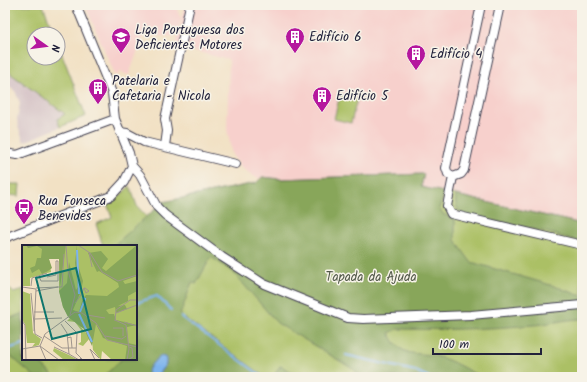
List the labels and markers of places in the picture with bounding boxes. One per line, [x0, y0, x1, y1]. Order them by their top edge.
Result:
place label: Liga Portuguesa dos Deficientes Motores [135, 20, 245, 56]
school or university icon: Liga Portuguesa dos Deficientes Motores [110, 26, 132, 54]
building icon: Edifício 6 [284, 26, 306, 54]
place label: Edifício 6 [309, 27, 361, 48]
building icon: Edifício 4 [405, 43, 427, 71]
place label: Edifício 4 [430, 44, 482, 65]
place label: Patelaria e Cafetaria - Nicola [112, 71, 211, 107]
building icon: Patelaria e Cafetaria - Nicola [87, 77, 109, 105]
building icon: Edifício 5 [311, 85, 333, 113]
place label: Edifício 5 [336, 86, 389, 107]
place label: Rua Fonseca Benevides [38, 191, 106, 227]
bus stop icon: Rua Fonseca Benevides [13, 197, 35, 225]

